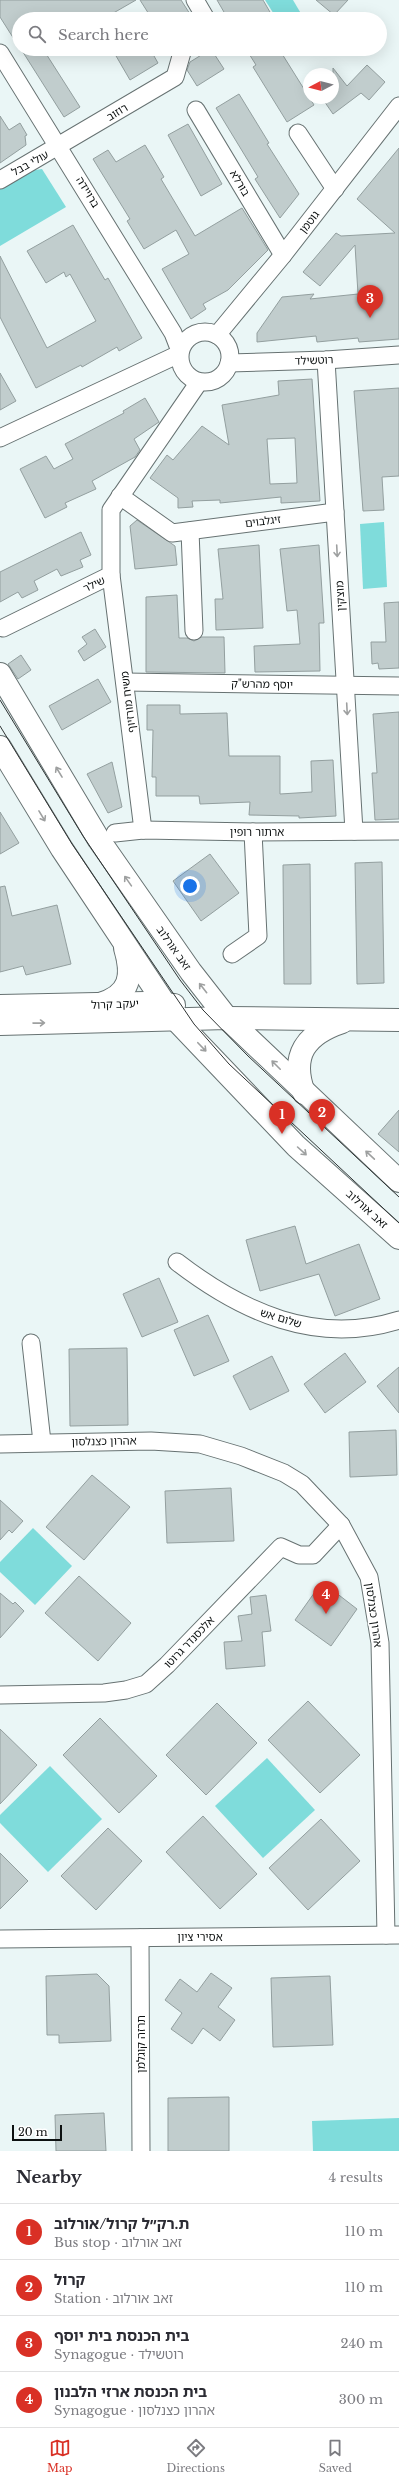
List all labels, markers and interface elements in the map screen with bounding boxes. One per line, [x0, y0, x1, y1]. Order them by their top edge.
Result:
search box [12, 12, 387, 56]
icon: search [26, 23, 48, 45]
text: Search here [58, 25, 149, 44]
north arrow [303, 68, 339, 104]
street label: רוזוב [104, 100, 130, 124]
street label: עולי בבל [9, 147, 51, 179]
street label: בורלא [227, 167, 253, 199]
street label: ברויידה [73, 174, 103, 210]
street label: גוטמן [296, 208, 322, 236]
pin: 3 [357, 285, 383, 318]
street label: רוטשילד [294, 352, 334, 368]
street label: זיגלבוים [244, 512, 282, 530]
one-way arrow [334, 544, 341, 557]
street label: שילר [81, 573, 107, 595]
street label: מוצקין [332, 580, 348, 612]
street label: משיח מורזיוף [117, 670, 139, 734]
street label: יוסף מהרש"ק [231, 676, 293, 692]
one-way arrow [343, 702, 350, 715]
one-way arrow [54, 766, 62, 778]
one-way arrow [38, 810, 46, 821]
street label: ארתור רופין [230, 825, 284, 839]
one-way arrow [124, 876, 132, 887]
your location [180, 876, 200, 896]
street label: זאב אורלוב [154, 923, 195, 973]
one-way arrow [199, 982, 208, 993]
street label: יעקב קרול [91, 996, 139, 1012]
one-way arrow [32, 1019, 45, 1027]
one-way arrow [197, 1042, 207, 1052]
one-way arrow [271, 1060, 281, 1070]
pin: 2 [309, 1099, 335, 1132]
pin: 1 [269, 1101, 295, 1134]
one-way arrow [297, 1147, 307, 1156]
one-way arrow [366, 1151, 376, 1160]
street label: זאב אורלוב [343, 1187, 391, 1232]
street label: שלום אש [259, 1305, 303, 1331]
street label: אהרון כצנלסון [71, 1433, 137, 1449]
pin: 4 [313, 1581, 339, 1614]
street label: אהרון כצנלסון [363, 1582, 385, 1648]
street label: אלכסנדר גרוטו [161, 1613, 217, 1671]
street label: אסירי ציון [177, 1930, 223, 1944]
street label: תרזה קוגלמן [134, 2015, 148, 2073]
scale bar [12, 2123, 62, 2142]
text: 20 m [18, 2125, 48, 2139]
text: Nearby [16, 2167, 82, 2188]
text: 4 results [329, 2169, 383, 2186]
text: ת.רק״ל קרול/אורלוב [54, 2214, 189, 2233]
text: 1 [26, 2223, 32, 2240]
text: 110 m [344, 2223, 383, 2240]
text: Bus stop · זאב אורלוב [54, 2234, 182, 2251]
text: קרול [54, 2270, 85, 2289]
text: 2 [25, 2279, 33, 2296]
text: 110 m [344, 2279, 383, 2296]
text: Station · זאב אורלוב [54, 2290, 173, 2307]
text: בית הכנסת בית יוסף [54, 2326, 189, 2345]
text: 3 [25, 2335, 33, 2352]
text: 240 m [340, 2335, 383, 2352]
text: Synagogue · רוטשילד [54, 2346, 184, 2363]
text: בית הכנסת ארזי הלבנון [54, 2382, 207, 2401]
text: 4 [25, 2391, 33, 2408]
text: 300 m [339, 2391, 383, 2408]
text: Synagogue · אהרון כצנלסון [54, 2402, 215, 2419]
tab: Map [47, 2437, 73, 2475]
tab: Directions [166, 2437, 225, 2475]
tab: Saved [319, 2437, 352, 2475]

